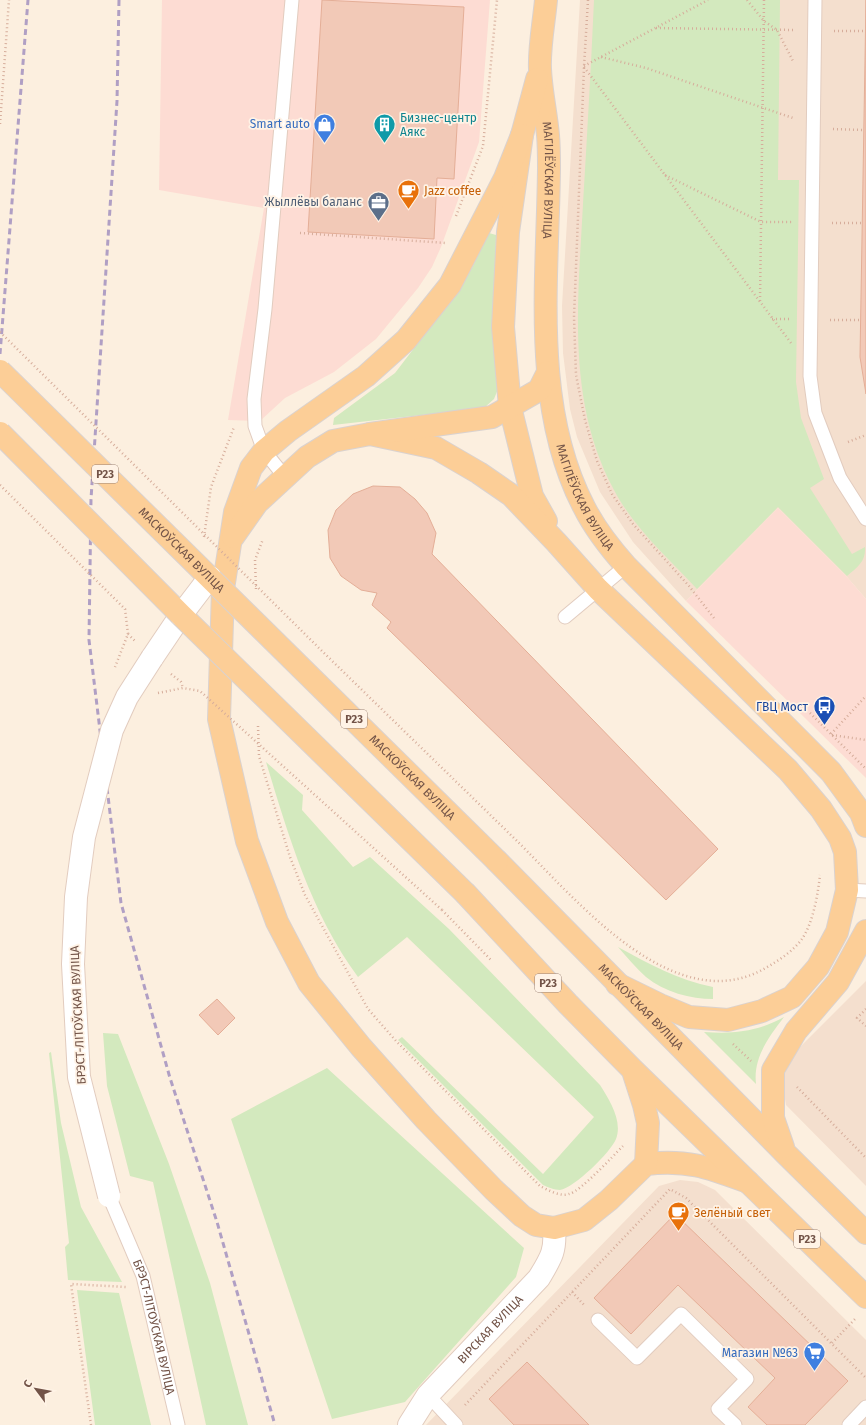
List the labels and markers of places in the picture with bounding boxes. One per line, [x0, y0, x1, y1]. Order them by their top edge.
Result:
shop icon: Smart auto [312, 111, 338, 144]
place label: Бизнес-центр Аякс [400, 111, 477, 139]
building icon: Бизнес-центр Аякс [372, 112, 398, 145]
place label: Smart auto [250, 117, 310, 131]
cafe icon: Jazz coffee [396, 178, 422, 211]
place label: Jazz coffee [424, 184, 481, 198]
office icon: Жыллёвы баланс [365, 189, 391, 222]
place label: Жыллёвы баланс [265, 195, 362, 209]
bus stop icon: ГВЦ Мост [811, 694, 837, 727]
place label: ГВЦ Мост [756, 700, 809, 714]
cafe icon: Зелёный свет [665, 1200, 691, 1233]
place label: Зелёный свет [694, 1206, 771, 1220]
supermarket icon: Магазин №63 [801, 1340, 827, 1373]
place label: Магазин №63 [722, 1346, 798, 1360]

